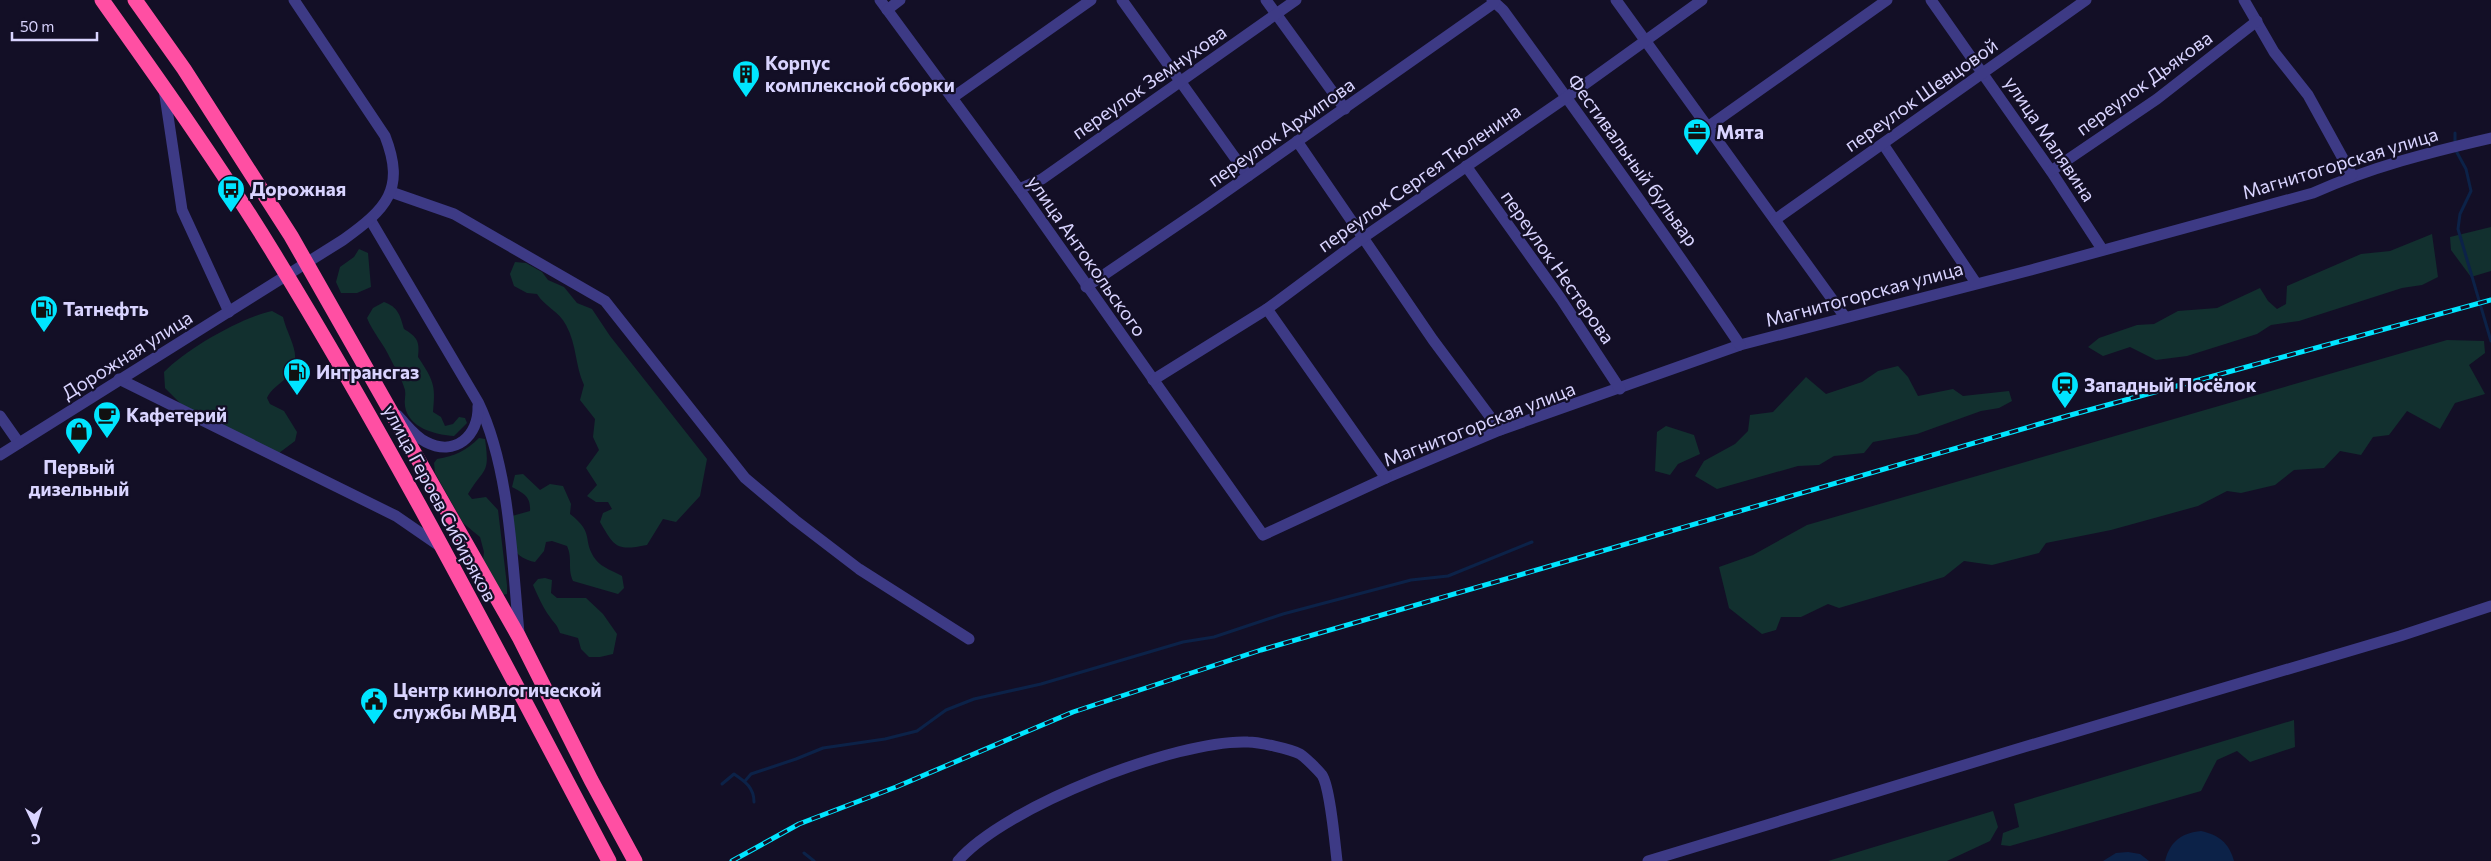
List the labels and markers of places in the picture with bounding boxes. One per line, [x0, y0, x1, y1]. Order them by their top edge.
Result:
place label: Корпус комплексной сборки [765, 51, 955, 96]
building icon: Корпус комплексной сборки [731, 59, 761, 98]
office icon: Мята [1682, 117, 1712, 156]
place label: Мята [1716, 120, 1764, 143]
bus stop icon: Дорожная [216, 174, 246, 213]
place label: Дорожная [250, 177, 346, 200]
fuel station icon: Татнефть [29, 294, 59, 333]
place label: Татнефть [63, 297, 149, 320]
fuel station icon: Интрансгаз [282, 357, 312, 396]
place label: Интрансгаз [316, 360, 419, 383]
station icon: Западный Посёлок [2050, 370, 2080, 409]
place label: Западный Посёлок [2084, 373, 2257, 396]
cafe icon: Кафетерий [92, 400, 122, 439]
place label: Кафетерий [126, 403, 227, 426]
shop icon: Первый дизельный [64, 416, 94, 455]
place label: Первый дизельный [29, 455, 129, 500]
place label: Центр кинологической службы МВД [393, 678, 602, 723]
public building icon: Центр кинологической службы МВД [359, 686, 389, 725]

